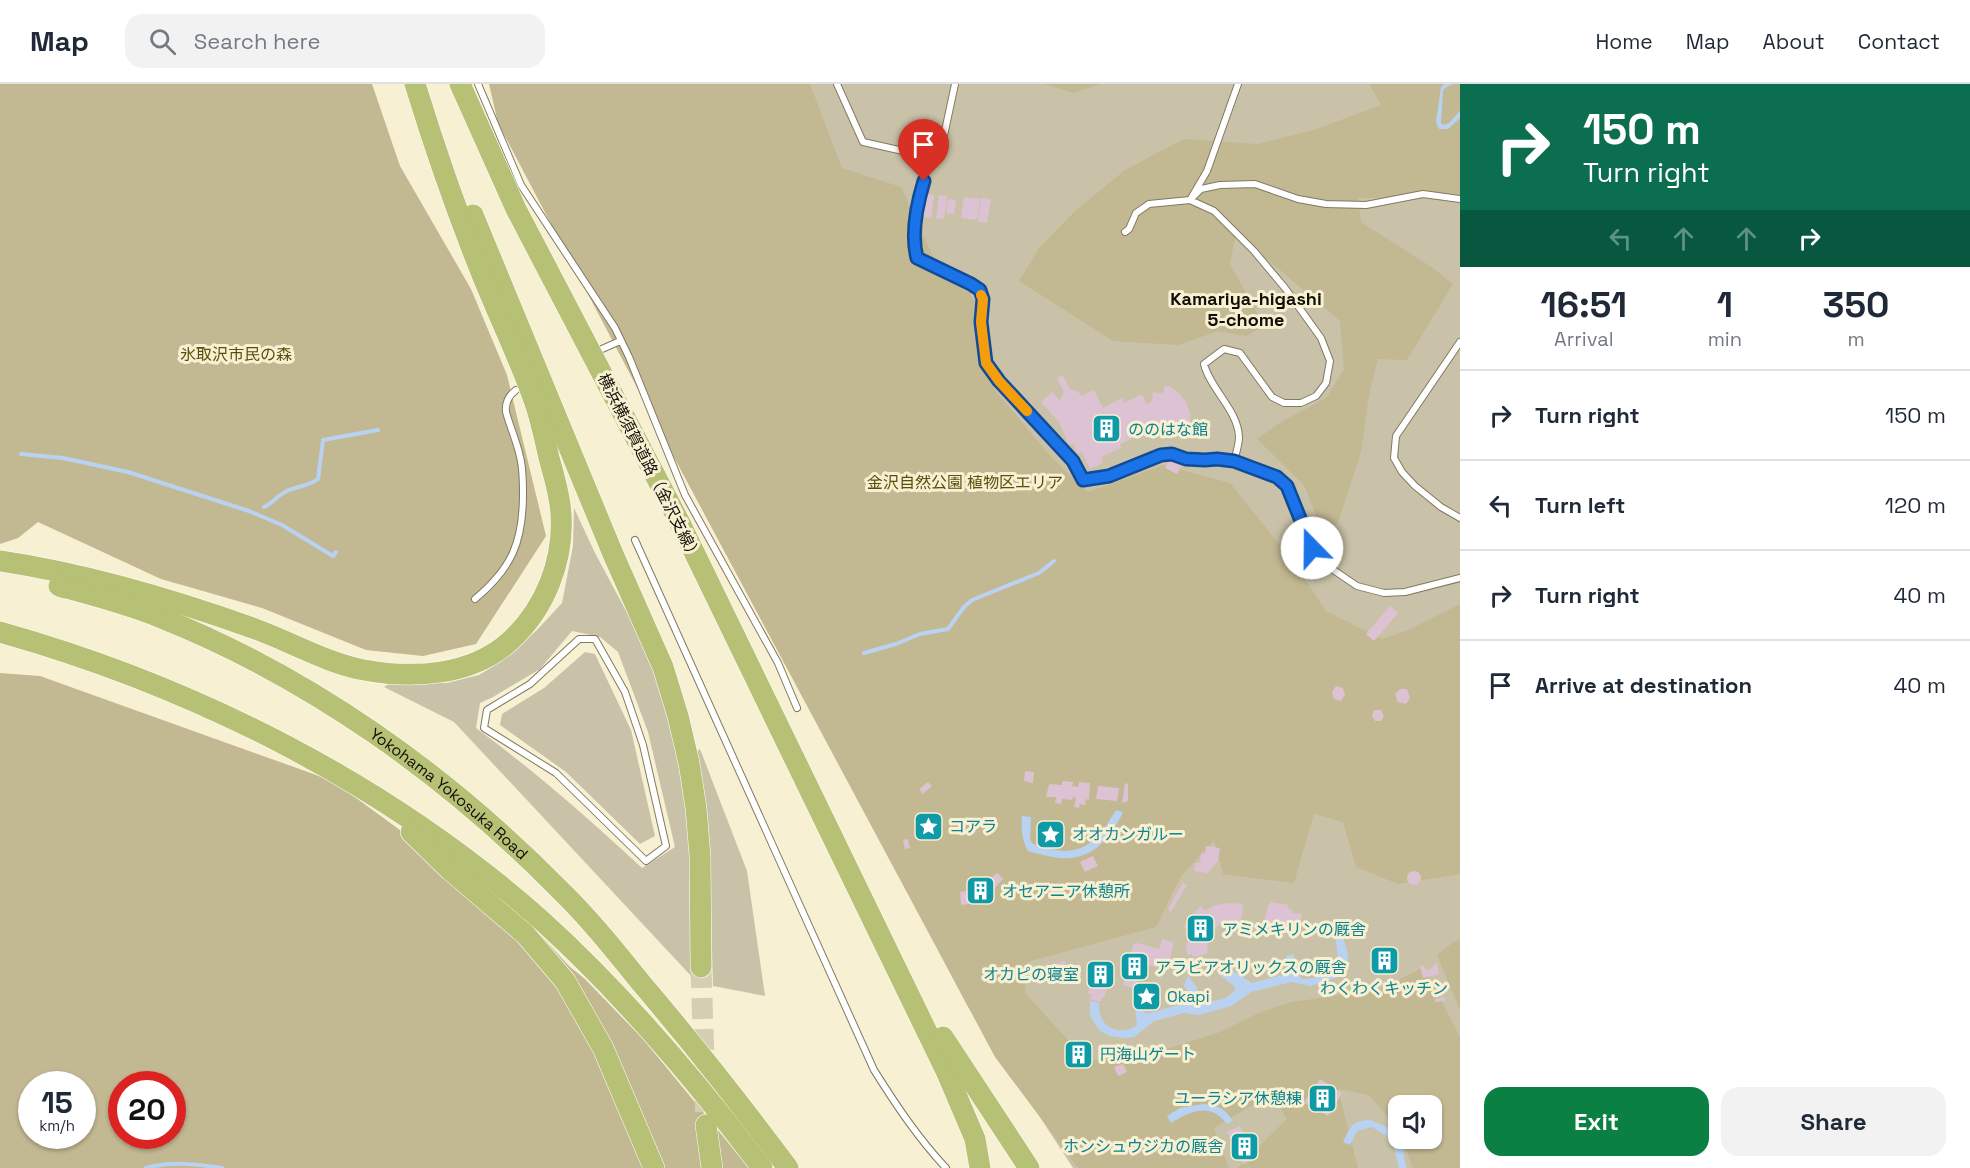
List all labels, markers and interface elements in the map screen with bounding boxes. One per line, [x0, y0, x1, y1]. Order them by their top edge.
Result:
search box [125, 14, 545, 68]
text: Map [30, 23, 89, 59]
icon: search [146, 25, 179, 58]
text: Search here [194, 27, 321, 55]
text: Home [1595, 28, 1653, 55]
text: Map [1686, 28, 1730, 55]
text: About [1763, 28, 1825, 55]
text: Contact [1858, 28, 1940, 55]
text: 150 m [1583, 103, 1701, 156]
icon: right [1484, 108, 1562, 186]
pin [898, 119, 949, 181]
icon: arrive [907, 128, 940, 161]
text: Turn right [1583, 155, 1710, 190]
icon: left [1604, 222, 1637, 255]
icon: ahead [1667, 222, 1700, 255]
icon: ahead [1730, 222, 1763, 255]
icon: right [1793, 222, 1826, 255]
text: 16:51 [1541, 282, 1627, 328]
text: 1 [1717, 282, 1733, 328]
text: 350 [1823, 282, 1889, 328]
district label: Kamariya-higashi 5-chome [1170, 287, 1322, 331]
text: Arrival [1554, 326, 1614, 352]
text: min [1708, 326, 1742, 352]
text: m [1847, 326, 1865, 352]
park label: 氷取沢市民の森 [180, 344, 292, 365]
street label: 横浜横須賀道路（金沢支線） [593, 370, 706, 565]
icon: right [1484, 399, 1517, 432]
text: Turn right [1535, 401, 1640, 429]
text: 150 m [1885, 401, 1946, 429]
building icon: ののはな館 [1091, 413, 1123, 445]
place label: ののはな館 [1128, 419, 1208, 440]
park label: 金沢自然公園 植物区エリア [867, 472, 1063, 493]
icon: left [1484, 489, 1517, 522]
text: Turn left [1535, 491, 1625, 519]
text: 120 m [1885, 491, 1946, 519]
position arrow [1280, 516, 1344, 580]
icon: right [1484, 579, 1517, 612]
text: Turn right [1535, 581, 1640, 609]
text: 40 m [1894, 581, 1946, 609]
icon: arrive [1484, 669, 1517, 702]
text: Arrive at destination [1535, 671, 1752, 699]
text: 40 m [1894, 671, 1946, 699]
street label: Yokohama Yokosuka Road [366, 723, 532, 864]
place icon: コアラ [912, 810, 944, 842]
place label: コアラ [949, 816, 997, 837]
place icon: オオカンガルー [1035, 818, 1067, 850]
place label: オオカンガルー [1072, 824, 1184, 845]
building icon: オセアニア休憩所 [965, 875, 997, 907]
place label: オセアニア休憩所 [1002, 881, 1130, 902]
building icon: アミメキリンの厩舎 [1185, 913, 1217, 945]
place label: アミメキリンの厩舎 [1222, 919, 1366, 940]
building icon: わくわくキッチン [1368, 944, 1400, 976]
building icon: アラビアオリックスの厩舎 [1118, 951, 1150, 983]
place label: アラビアオリックスの厩舎 [1155, 957, 1347, 978]
building icon: オカピの寝室 [1084, 958, 1116, 990]
place label: オカピの寝室 [983, 964, 1079, 985]
place label: わくわくキッチン [1320, 978, 1448, 999]
place icon: Okapi [1130, 980, 1162, 1012]
place label: Okapi [1167, 986, 1210, 1007]
building icon: 円海山ゲート [1063, 1038, 1095, 1070]
place label: 円海山ゲート [1100, 1044, 1196, 1065]
speed limit sign: 20 [108, 1071, 186, 1149]
building icon: ユーラシア休憩棟 [1307, 1082, 1339, 1114]
text: 15 [41, 1083, 73, 1122]
button: Exit [1484, 1087, 1709, 1156]
button: Share [1721, 1087, 1946, 1156]
place label: ユーラシア休憩棟 [1174, 1088, 1302, 1109]
map controls [1388, 1095, 1442, 1149]
button: sound [1388, 1095, 1442, 1149]
text: km/h [39, 1116, 75, 1135]
building icon: ホンシュウジカの厩舎 [1228, 1130, 1260, 1162]
place label: ホンシュウジカの厩舎 [1063, 1136, 1223, 1157]

